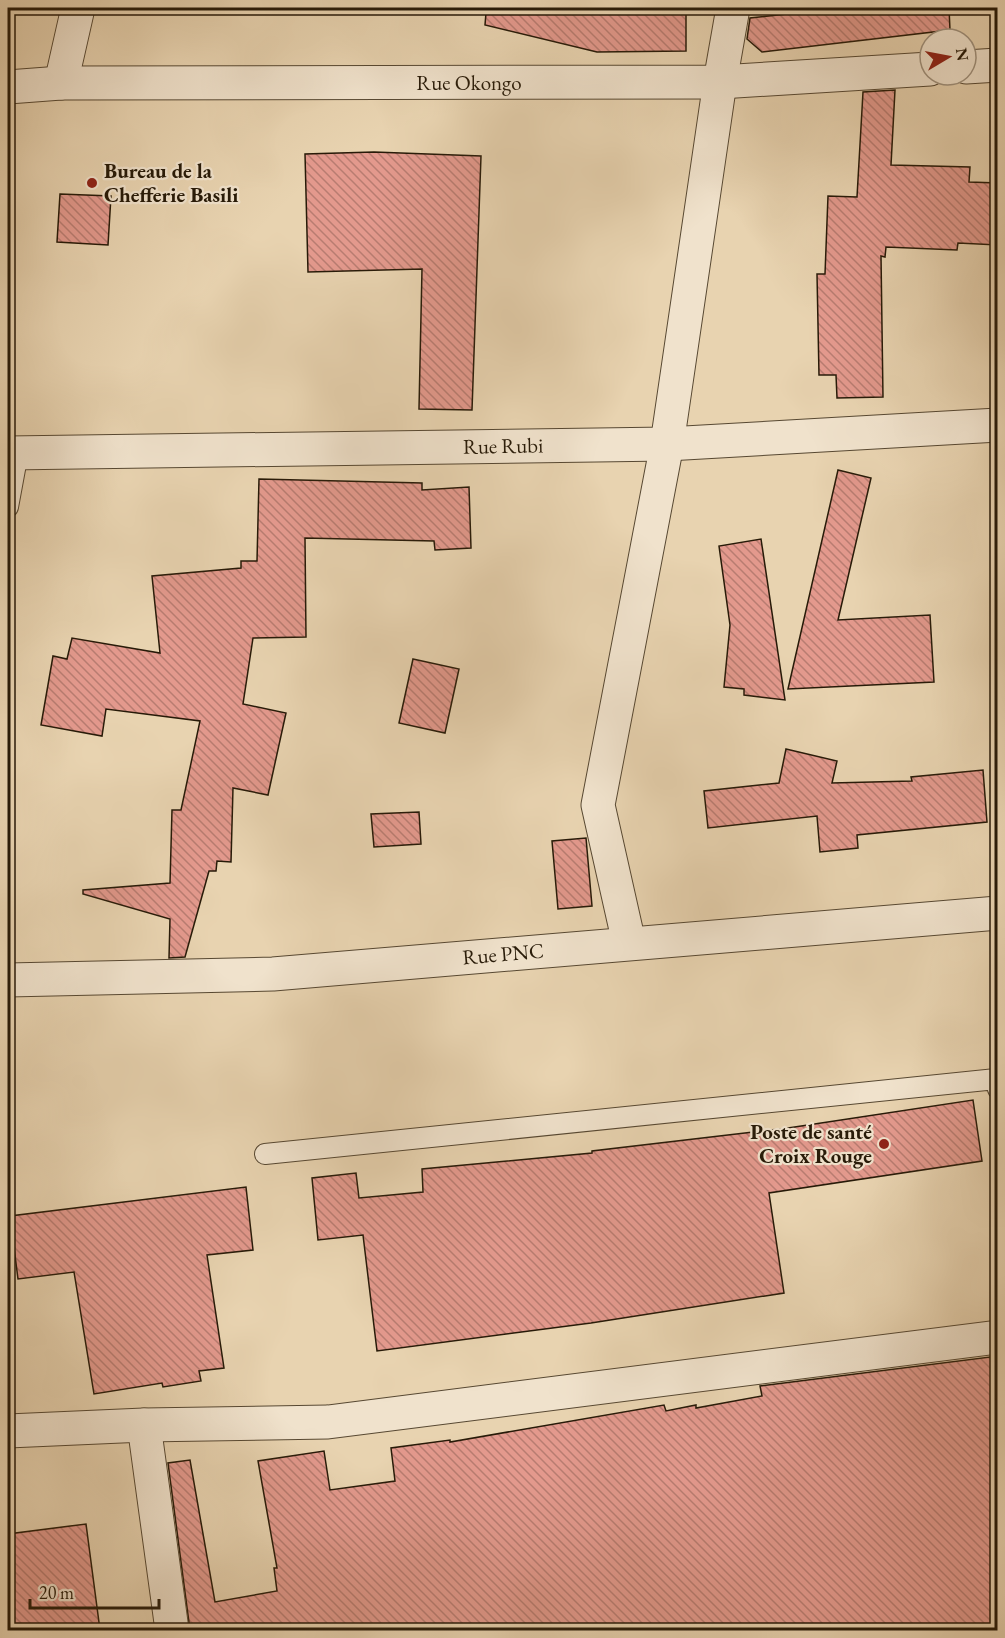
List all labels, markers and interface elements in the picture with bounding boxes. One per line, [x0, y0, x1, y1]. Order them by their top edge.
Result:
north arrow [918, 27, 978, 87]
text: N [951, 46, 974, 63]
street label: Rue Okongo [416, 69, 522, 96]
place label: Bureau de la Chefferie Basili [104, 157, 238, 208]
marker: Bureau de la Chefferie Basili [85, 176, 99, 190]
street label: Rue Rubi [463, 431, 543, 460]
street label: Rue PNC [461, 936, 545, 971]
place label: Poste de santé Croix Rouge [750, 1118, 872, 1169]
marker: Poste de santé Croix Rouge [877, 1137, 891, 1151]
scale bar [30, 1572, 159, 1610]
text: 20 m [39, 1581, 74, 1604]

